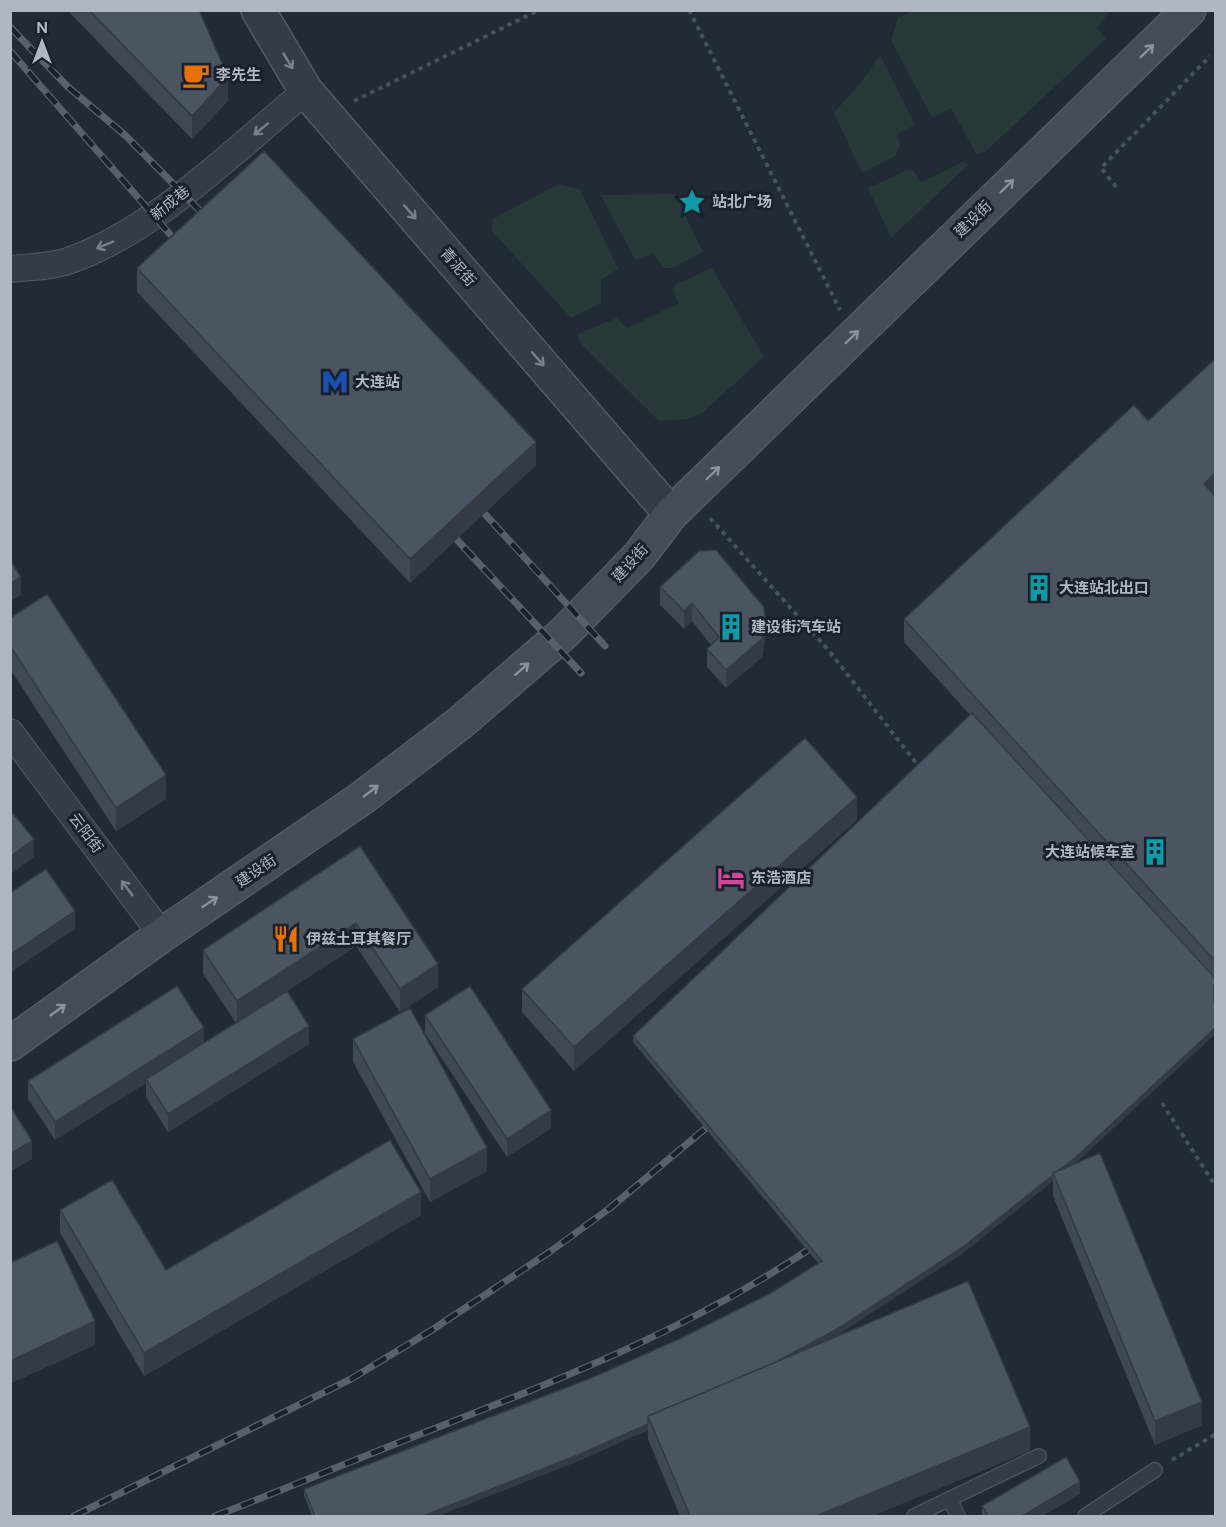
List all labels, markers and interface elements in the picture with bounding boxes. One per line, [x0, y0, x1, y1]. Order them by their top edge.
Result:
north arrow [12, 12, 72, 72]
text: N [36, 17, 48, 38]
one-way arrow [1140, 43, 1155, 58]
one-way arrow [282, 52, 294, 69]
cafe icon: 李先生 [181, 60, 211, 90]
place label: 李先生 [216, 65, 261, 85]
one-way arrow [253, 122, 269, 135]
one-way arrow [999, 178, 1014, 193]
street label: 新成巷 [146, 181, 194, 225]
place icon: 站北广场 [677, 187, 707, 217]
place label: 站北广场 [712, 192, 772, 212]
street label: 建设街 [950, 196, 996, 242]
one-way arrow [403, 204, 417, 219]
one-way arrow [96, 239, 114, 251]
street label: 青泥街 [436, 243, 480, 291]
one-way arrow [845, 329, 860, 344]
one-way arrow [531, 351, 544, 367]
metro station icon: 大连站 [320, 367, 350, 397]
place label: 大连站 [355, 372, 400, 392]
one-way arrow [705, 466, 720, 480]
street label: 建设街 [608, 540, 652, 586]
building icon: 大连站北出口 [1024, 573, 1054, 603]
place label: 大连站北出口 [1059, 578, 1149, 598]
building icon: 建设街汽车站 [716, 612, 746, 642]
place label: 建设街汽车站 [751, 617, 841, 637]
one-way arrow [514, 662, 529, 676]
one-way arrow [362, 785, 378, 798]
street label: 云阳街 [64, 809, 108, 857]
building icon: 大连站候车室 [1140, 837, 1170, 867]
place label: 大连站候车室 [1045, 842, 1135, 862]
street label: 建设街 [232, 850, 280, 892]
hotel icon: 东浩酒店 [716, 863, 746, 893]
place label: 东浩酒店 [751, 868, 811, 888]
one-way arrow [120, 880, 133, 896]
one-way arrow [201, 896, 218, 908]
restaurant icon: 伊兹土耳其餐厅 [271, 924, 301, 954]
place label: 伊兹土耳其餐厅 [306, 929, 411, 949]
one-way arrow [49, 1004, 65, 1016]

